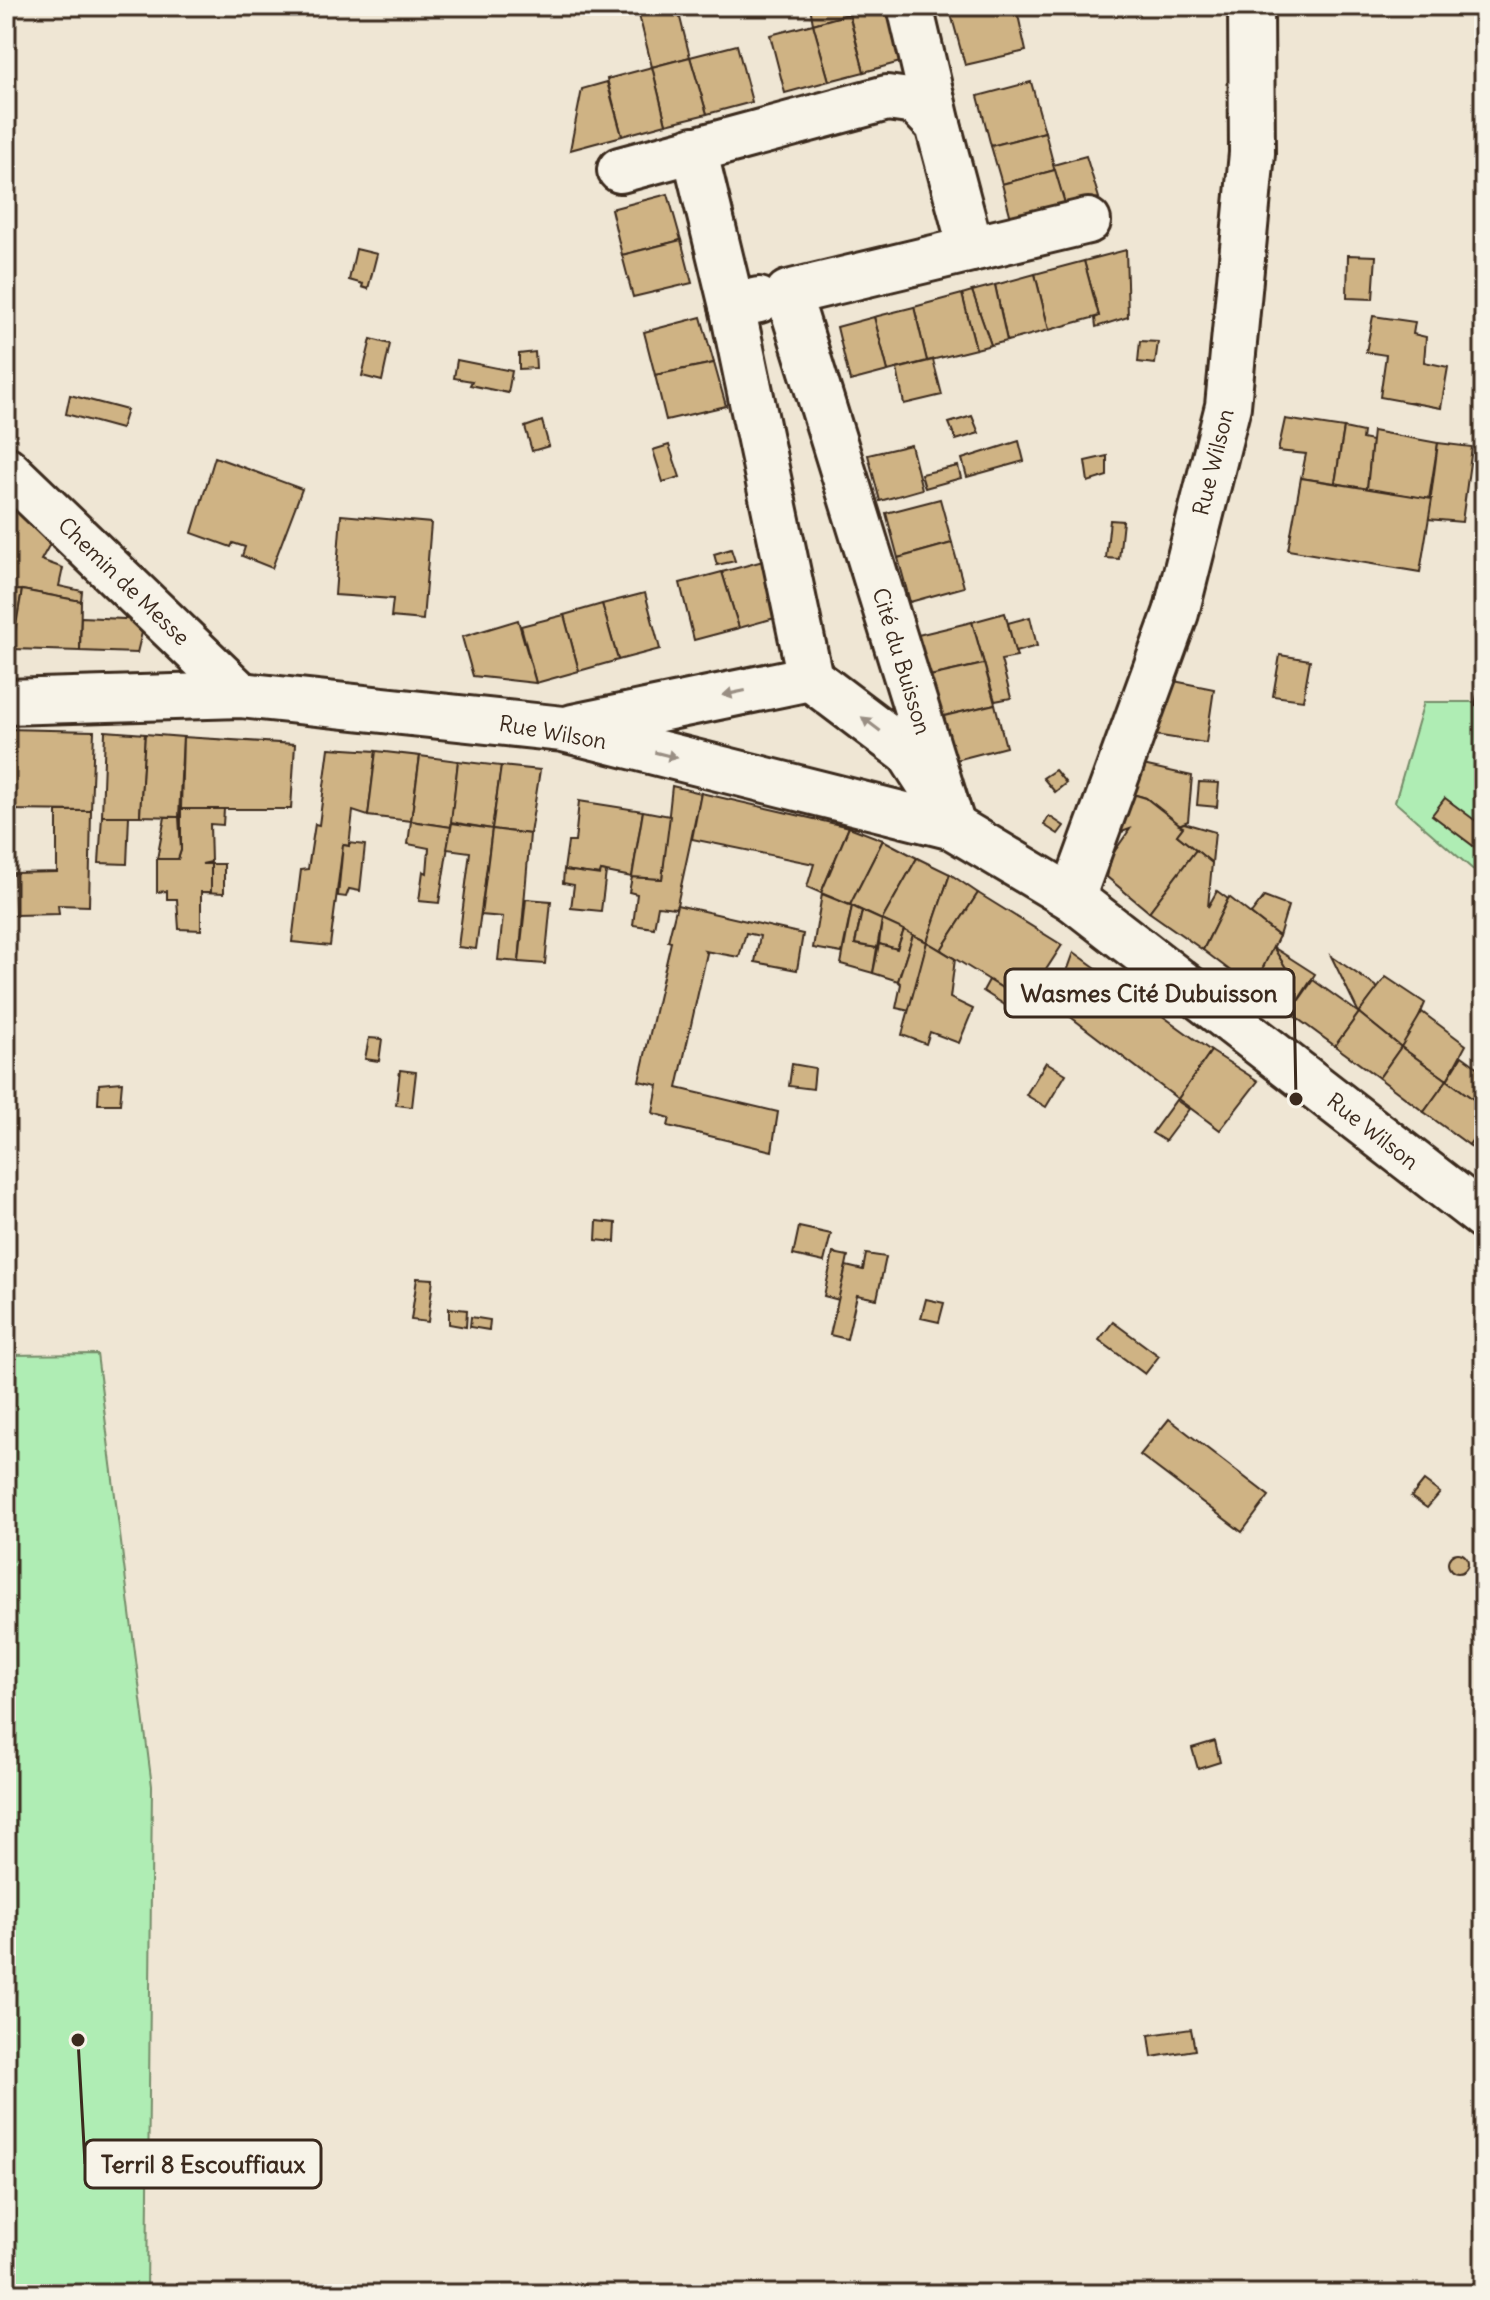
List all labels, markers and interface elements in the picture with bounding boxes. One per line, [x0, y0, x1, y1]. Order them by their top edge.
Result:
street label: Rue Wilson [1186, 406, 1240, 518]
street label: Chemin de Messe [52, 511, 196, 651]
street label: Cité du Buisson [866, 584, 938, 738]
one-way arrow [721, 688, 746, 700]
street label: Rue Wilson [497, 709, 609, 755]
one-way arrow [861, 717, 881, 733]
one-way arrow [653, 749, 678, 761]
callout: Wasmes Cité Dubuisson [1005, 969, 1294, 1017]
text: Wasmes Cité Dubuisson [1021, 978, 1277, 1008]
street label: Rue Wilson [1322, 1087, 1424, 1175]
callout: Terril 8 Escouffiaux [85, 2140, 321, 2188]
text: Terril 8 Escouffiaux [101, 2149, 305, 2179]

